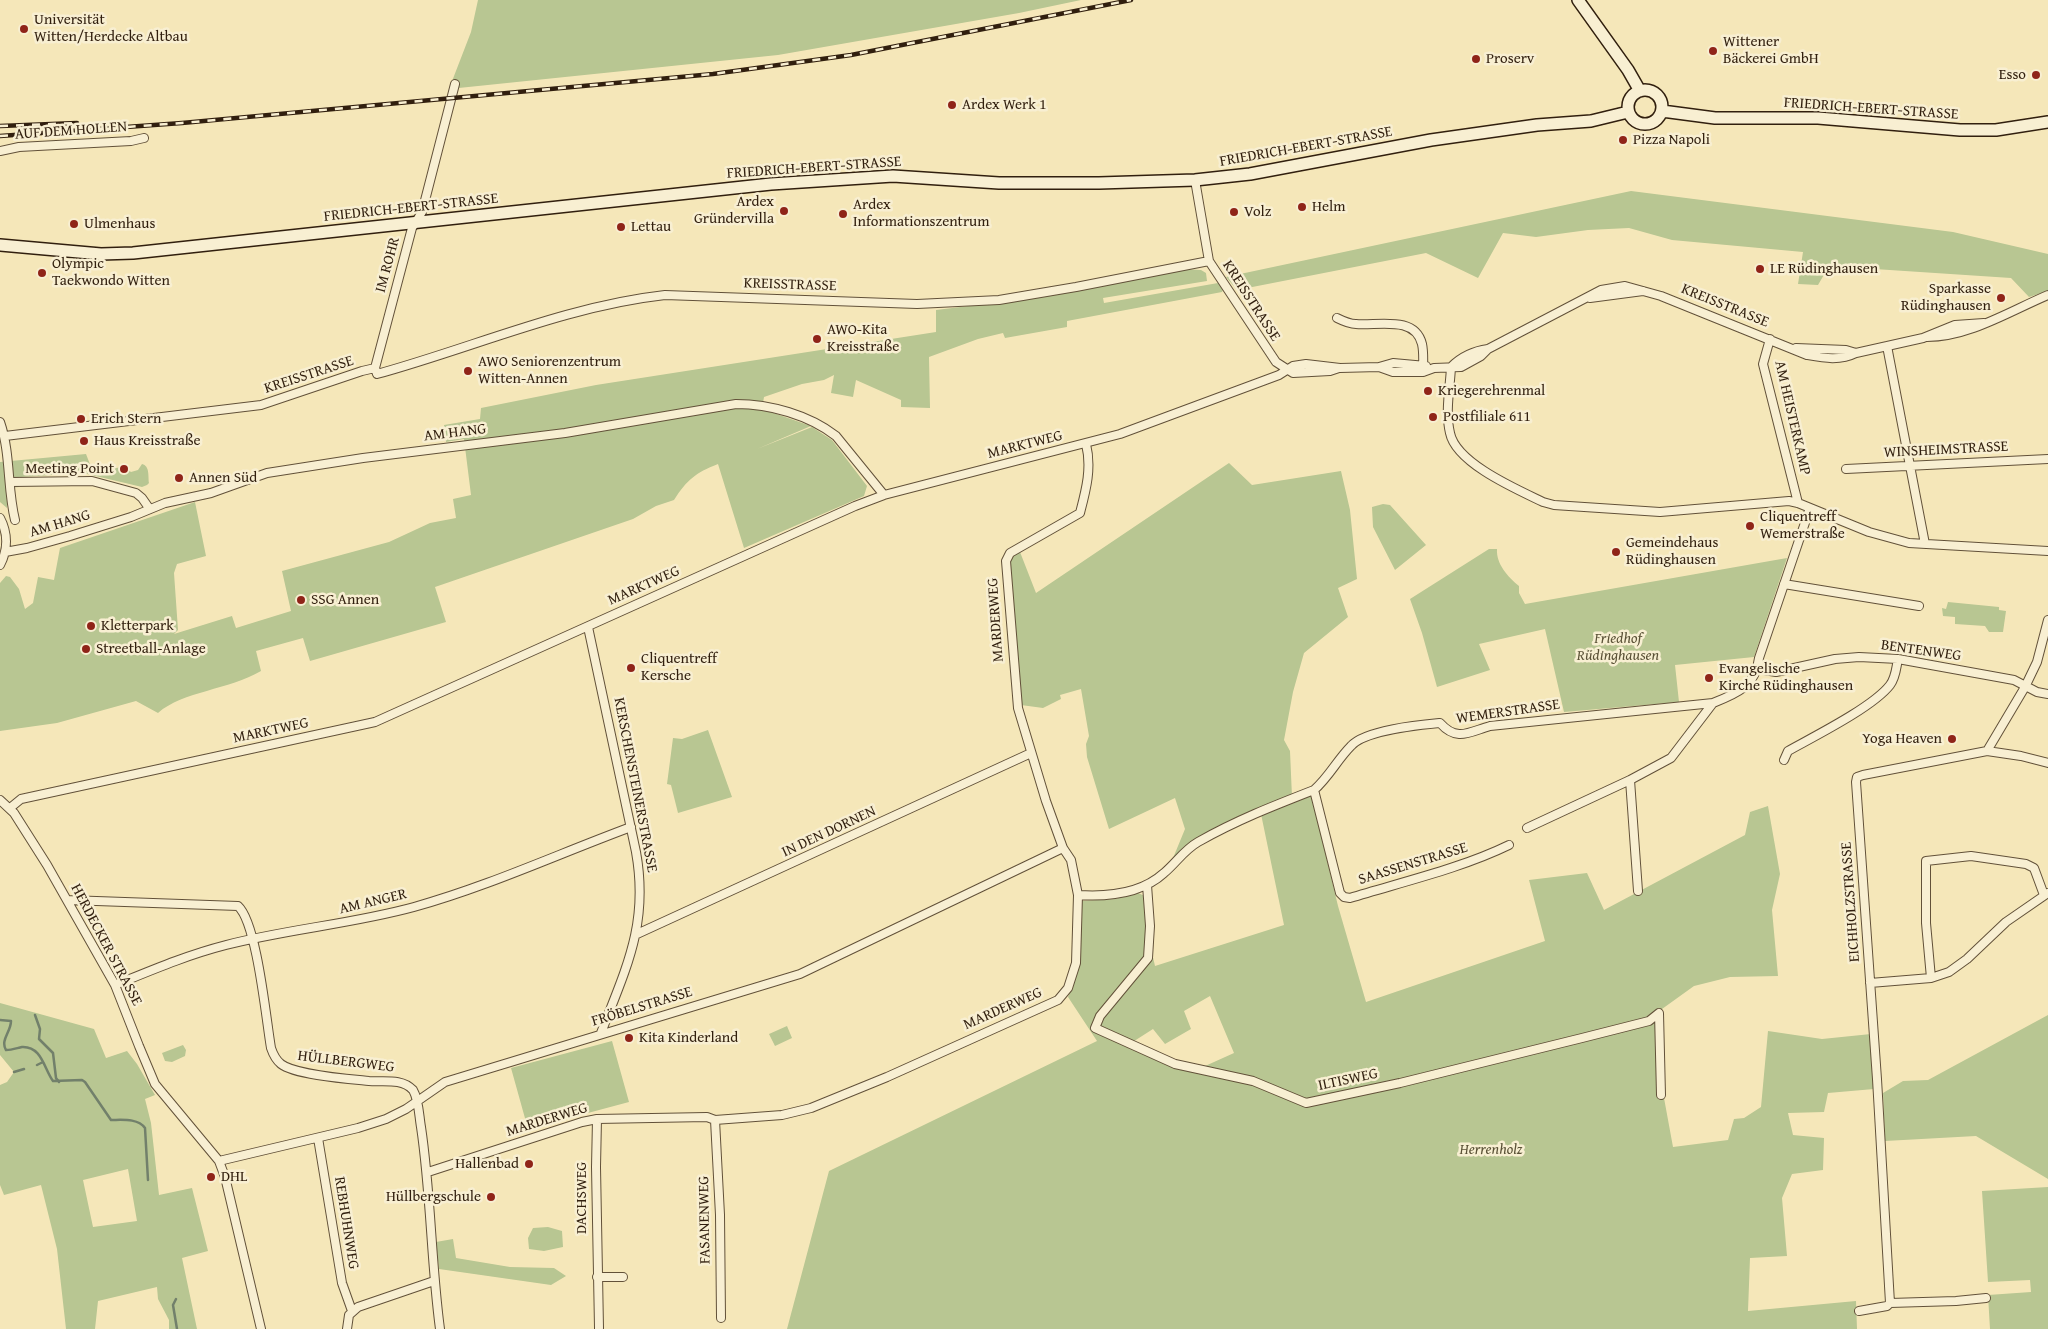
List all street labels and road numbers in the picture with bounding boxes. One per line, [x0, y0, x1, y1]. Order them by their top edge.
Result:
street label: FRIEDRICH-EBERT-STRASSE [1783, 94, 1959, 124]
street label: AUF DEM HOLLEN [14, 118, 128, 144]
street label: FRIEDRICH-EBERT-STRASSE [1218, 123, 1394, 171]
street label: FRIEDRICH-EBERT-STRASSE [726, 153, 902, 183]
street label: FRIEDRICH-EBERT-STRASSE [323, 190, 499, 226]
street label: IM ROHR [372, 235, 404, 295]
street label: KREISSTRASSE [1218, 257, 1284, 345]
street label: KREISSTRASSE [743, 274, 837, 296]
street label: KREISSTRASSE [1679, 280, 1771, 332]
street label: KREISSTRASSE [262, 352, 356, 398]
street label: AM HEISTERKAMP [1770, 359, 1814, 477]
street label: AM HANG [423, 420, 487, 446]
street label: MARKTWEG [986, 427, 1064, 463]
street label: WINSHEIMSTRASSE [1883, 438, 2009, 462]
street label: AM HANG [28, 506, 92, 542]
street label: MARKTWEG [605, 562, 683, 610]
street label: MARDERWEG [984, 577, 1008, 663]
street label: BENTENWEG [1880, 636, 1962, 666]
street label: KERSCHENSTEINERSTRASSE [609, 696, 661, 874]
street label: WEMERSTRASSE [1455, 696, 1561, 728]
street label: MARKTWEG [232, 714, 310, 748]
street label: IN DEN DORNEN [779, 802, 879, 862]
street label: SAASSENSTRASSE [1356, 839, 1470, 889]
street label: EICHHOLZSTRASSE [1838, 841, 1864, 963]
street label: HERDECKER STRASSE [66, 881, 146, 1009]
street label: AM ANGER [338, 886, 408, 918]
street label: FRÖBELSTRASSE [590, 983, 694, 1031]
street label: MARDERWEG [961, 984, 1045, 1034]
street label: HÜLLBERGWEG [297, 1047, 395, 1077]
street label: ILTISWEG [1317, 1065, 1379, 1095]
street label: MARDERWEG [504, 1099, 590, 1141]
street label: DACHSWEG [573, 1162, 591, 1234]
street label: REBHUHNWEG [330, 1175, 362, 1271]
street label: FASANENWEG [695, 1176, 715, 1264]

